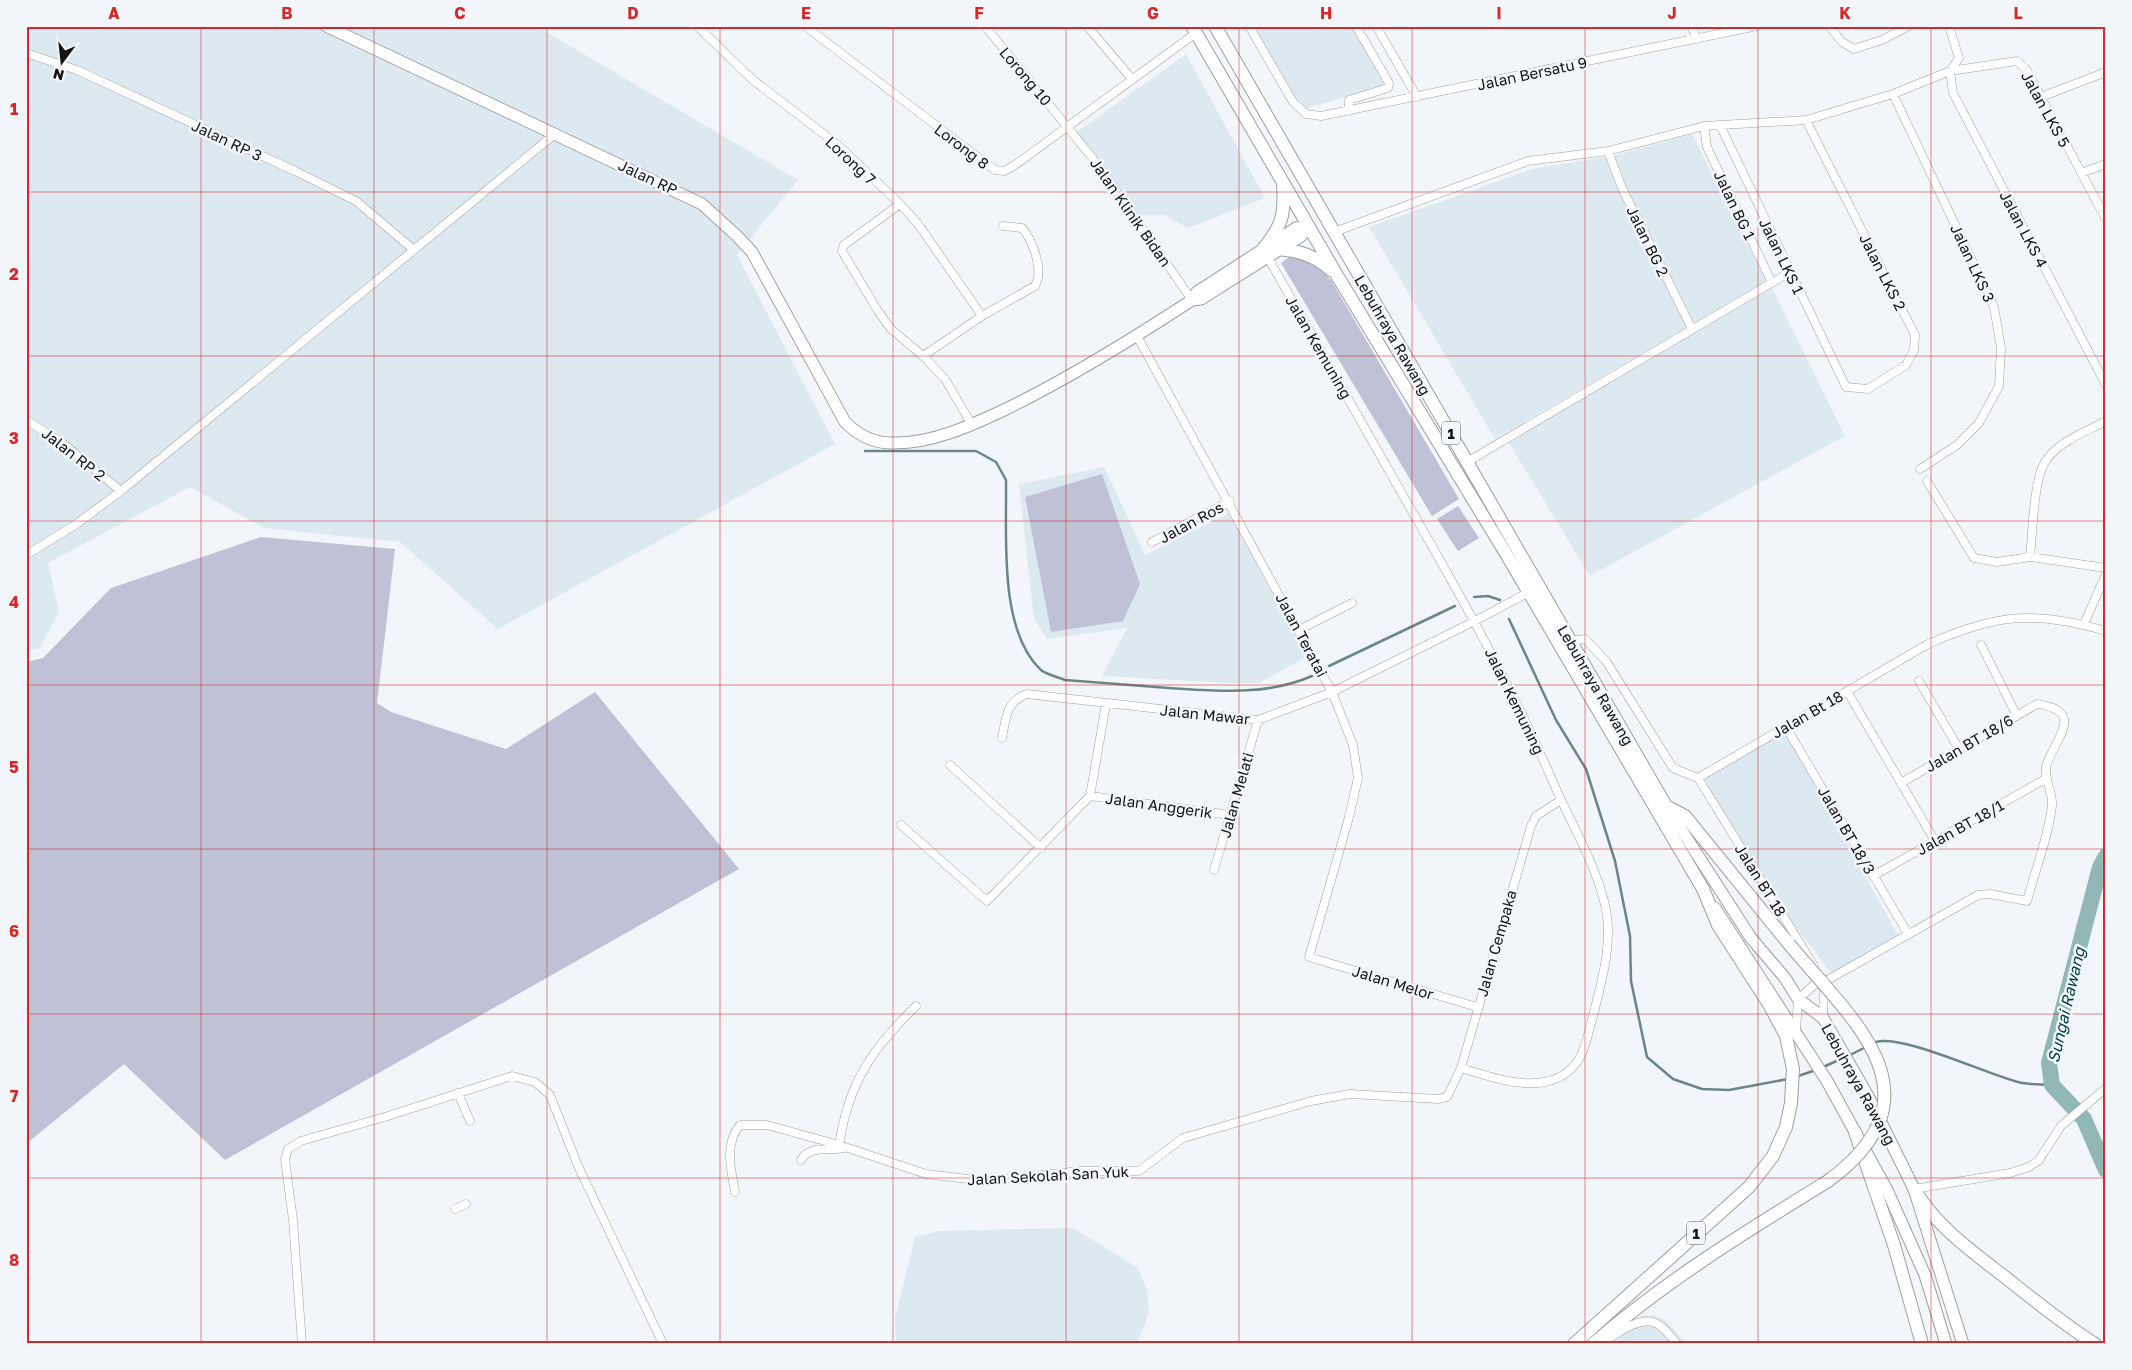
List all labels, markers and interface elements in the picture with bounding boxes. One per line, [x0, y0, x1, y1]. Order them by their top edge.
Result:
text: A [108, 3, 120, 23]
text: B [281, 3, 293, 23]
text: C [454, 3, 466, 23]
text: D [627, 3, 639, 23]
text: E [801, 3, 811, 23]
text: F [974, 3, 984, 23]
text: G [1147, 3, 1159, 23]
text: H [1320, 3, 1332, 23]
text: I [1496, 3, 1502, 23]
text: J [1667, 3, 1677, 23]
text: K [1839, 3, 1851, 23]
text: L [2013, 3, 2023, 23]
north arrow [38, 38, 88, 88]
street label: Lorong 10 [996, 43, 1056, 109]
street label: Jalan Bersatu 9 [1475, 53, 1589, 93]
text: N [51, 65, 66, 85]
street label: Jalan LKS 5 [2018, 68, 2074, 150]
text: 1 [10, 99, 18, 119]
street label: Jalan RP 3 [189, 116, 265, 164]
street label: Lorong 8 [931, 120, 993, 172]
street label: Lorong 7 [822, 132, 880, 188]
street label: Jalan Klinik Bidan [1087, 154, 1175, 270]
street label: Jalan RP [616, 156, 681, 199]
street label: Jalan BG 1 [1711, 168, 1759, 242]
street label: Jalan LKS 4 [1996, 188, 2052, 270]
street label: Jalan BG 2 [1623, 203, 1673, 279]
street label: Jalan LKS 1 [1756, 215, 1808, 297]
street label: Jalan LKS 3 [1947, 221, 1999, 305]
street label: Jalan LKS 2 [1856, 231, 1910, 313]
text: 2 [9, 264, 19, 284]
street label: Lebuhraya Rawang [1351, 272, 1435, 398]
street label: Jalan Kemuning [1282, 292, 1356, 402]
road number: 1 [1442, 422, 1460, 444]
street label: Jalan RP 2 [39, 424, 109, 484]
text: 3 [9, 428, 19, 448]
street label: Jalan Ros [1156, 498, 1226, 546]
street label: Jalan Teratai [1272, 590, 1332, 680]
text: 4 [9, 592, 19, 612]
street label: Lebuhraya Rawang [1554, 622, 1638, 748]
street label: Jalan Kemuning [1482, 645, 1548, 757]
street label: Jalan Bt 18 [1768, 686, 1846, 742]
street label: Jalan Mawar [1159, 700, 1251, 728]
street label: Jalan BT 18/6 [1922, 711, 2016, 775]
street label: Jalan Melati [1215, 750, 1257, 840]
text: 5 [9, 757, 19, 777]
street label: Jalan BT 18/3 [1815, 783, 1879, 877]
street label: Jalan Anggerik [1104, 789, 1214, 821]
street label: Jalan BT 18/1 [1913, 796, 2007, 858]
street label: Jalan BT 18 [1732, 840, 1790, 920]
street label: Jalan Cempaka [1472, 888, 1520, 998]
text: 6 [9, 921, 19, 941]
water label: Sungai Rawang [2043, 944, 2089, 1065]
street label: Jalan Melor [1350, 961, 1436, 1003]
street label: Lebuhraya Rawang [1818, 1020, 1900, 1148]
text: 7 [10, 1086, 19, 1106]
street label: Jalan Sekolah San Yuk [967, 1162, 1130, 1188]
road number: 1 [1687, 1222, 1705, 1244]
text: 8 [9, 1250, 19, 1270]

